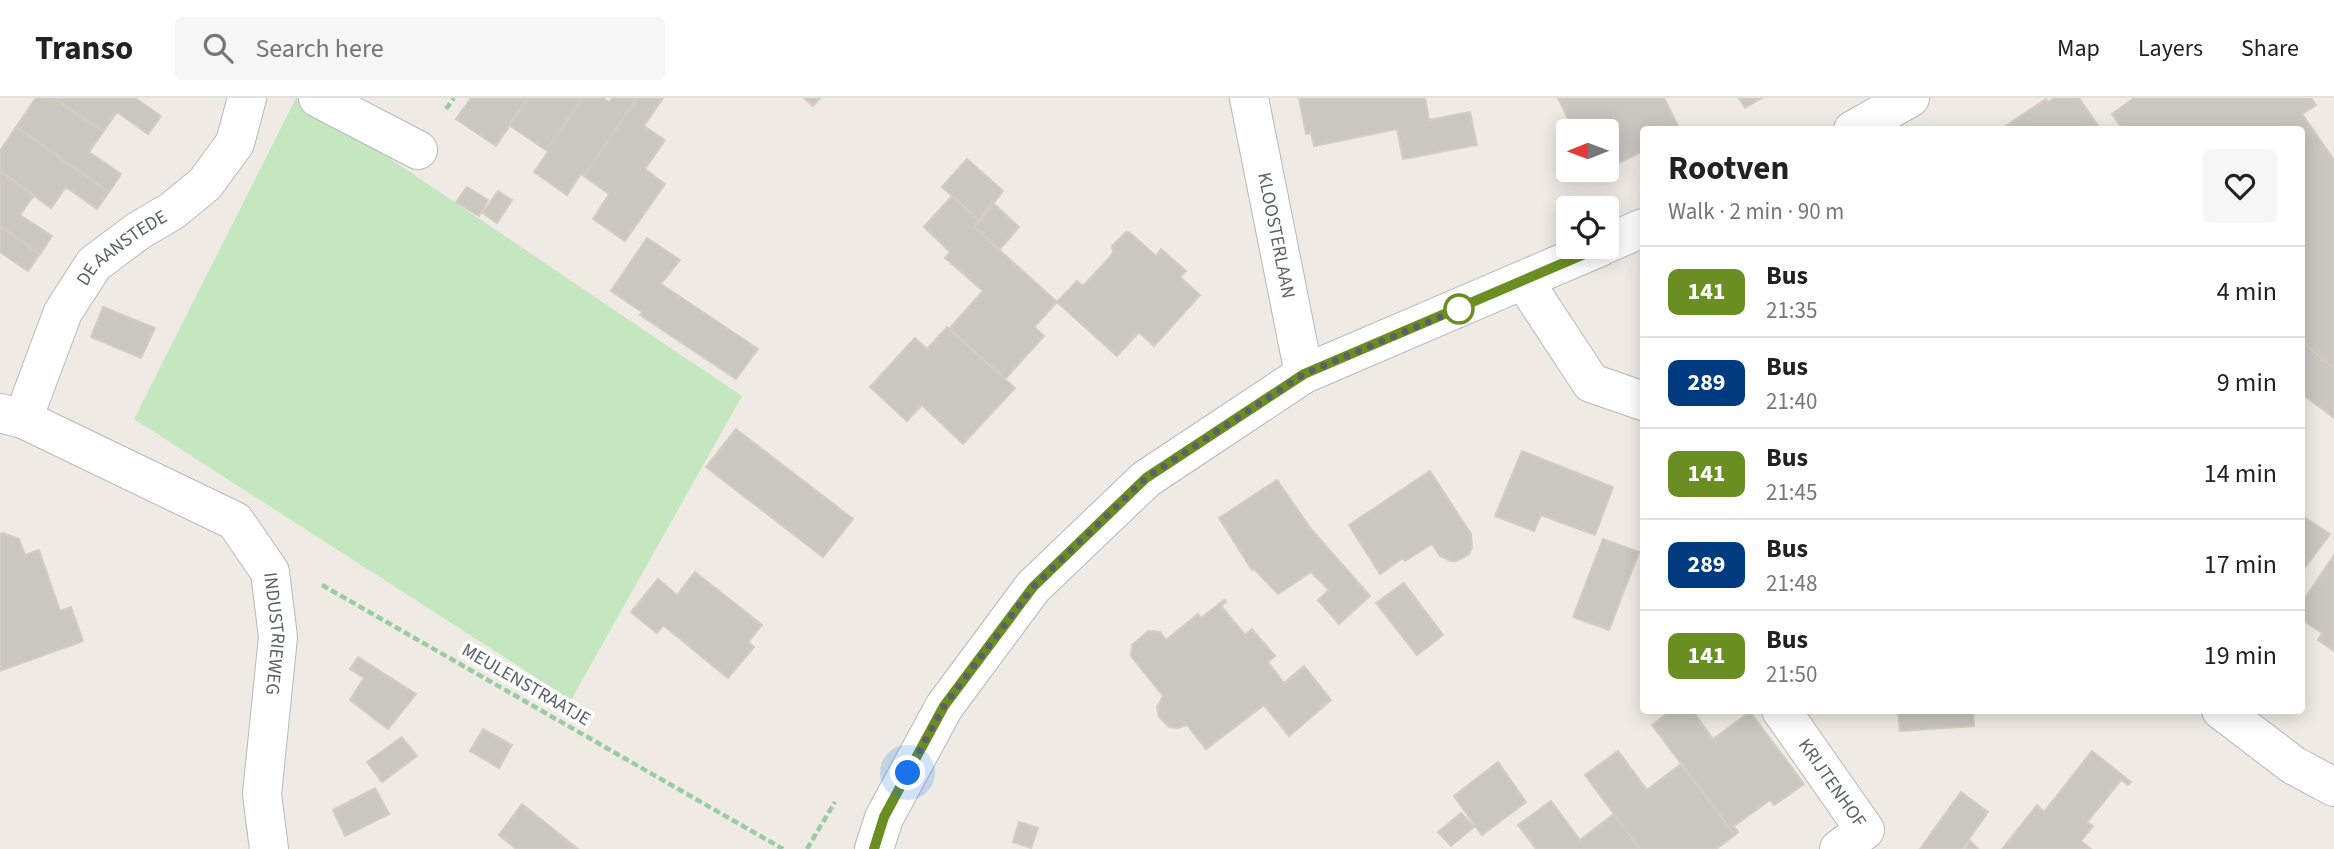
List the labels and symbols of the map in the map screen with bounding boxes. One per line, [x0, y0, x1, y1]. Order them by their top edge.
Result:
north arrow [1556, 119, 1619, 182]
street label: KLOOSTERLAAN [1251, 170, 1302, 301]
street label: DE AANSTEDE [70, 203, 172, 291]
unlabelled marker [1444, 294, 1474, 324]
street label: INDUSTRIEWEG [257, 571, 292, 696]
street label: MEULENSTRAATJE [457, 637, 595, 733]
street label: KRIJTENHOF [1791, 733, 1873, 833]
your location [890, 755, 925, 790]

